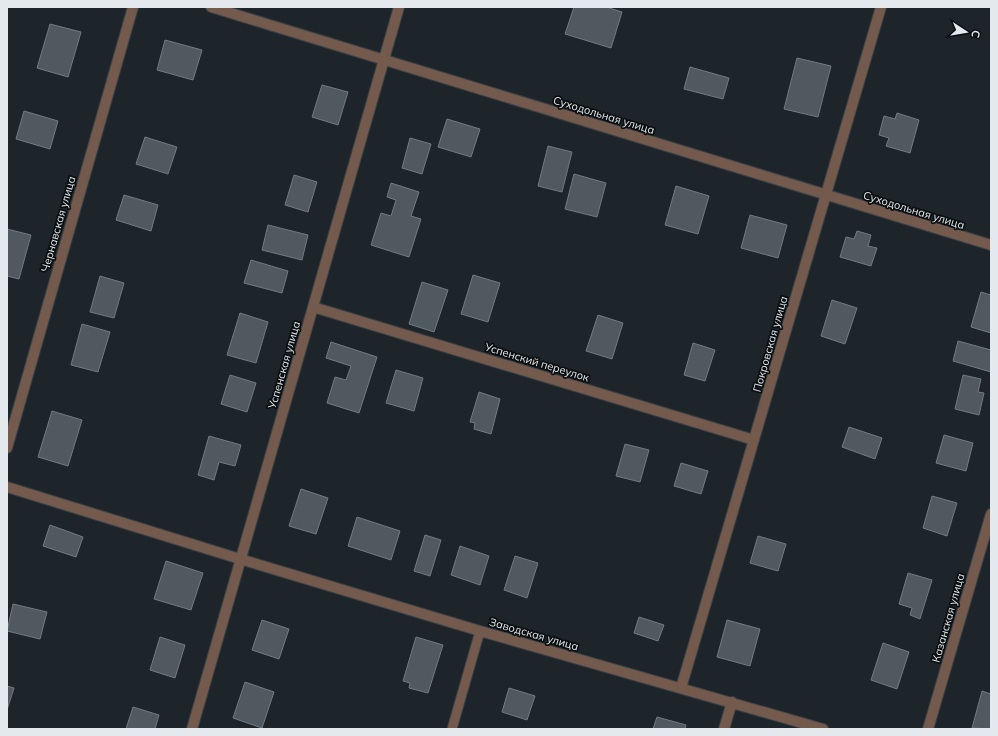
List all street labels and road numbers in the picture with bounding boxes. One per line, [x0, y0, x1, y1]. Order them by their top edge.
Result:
street label: Суходольная улица [552, 93, 656, 137]
street label: Чернавская улица [38, 174, 78, 274]
street label: Суходольная улица [862, 188, 966, 232]
street label: Покровская улица [750, 294, 790, 394]
street label: Успенская улица [265, 320, 303, 411]
street label: Успенский переулок [482, 339, 591, 385]
street label: Казанская улица [929, 572, 967, 664]
street label: Заводская улица [488, 615, 580, 653]

